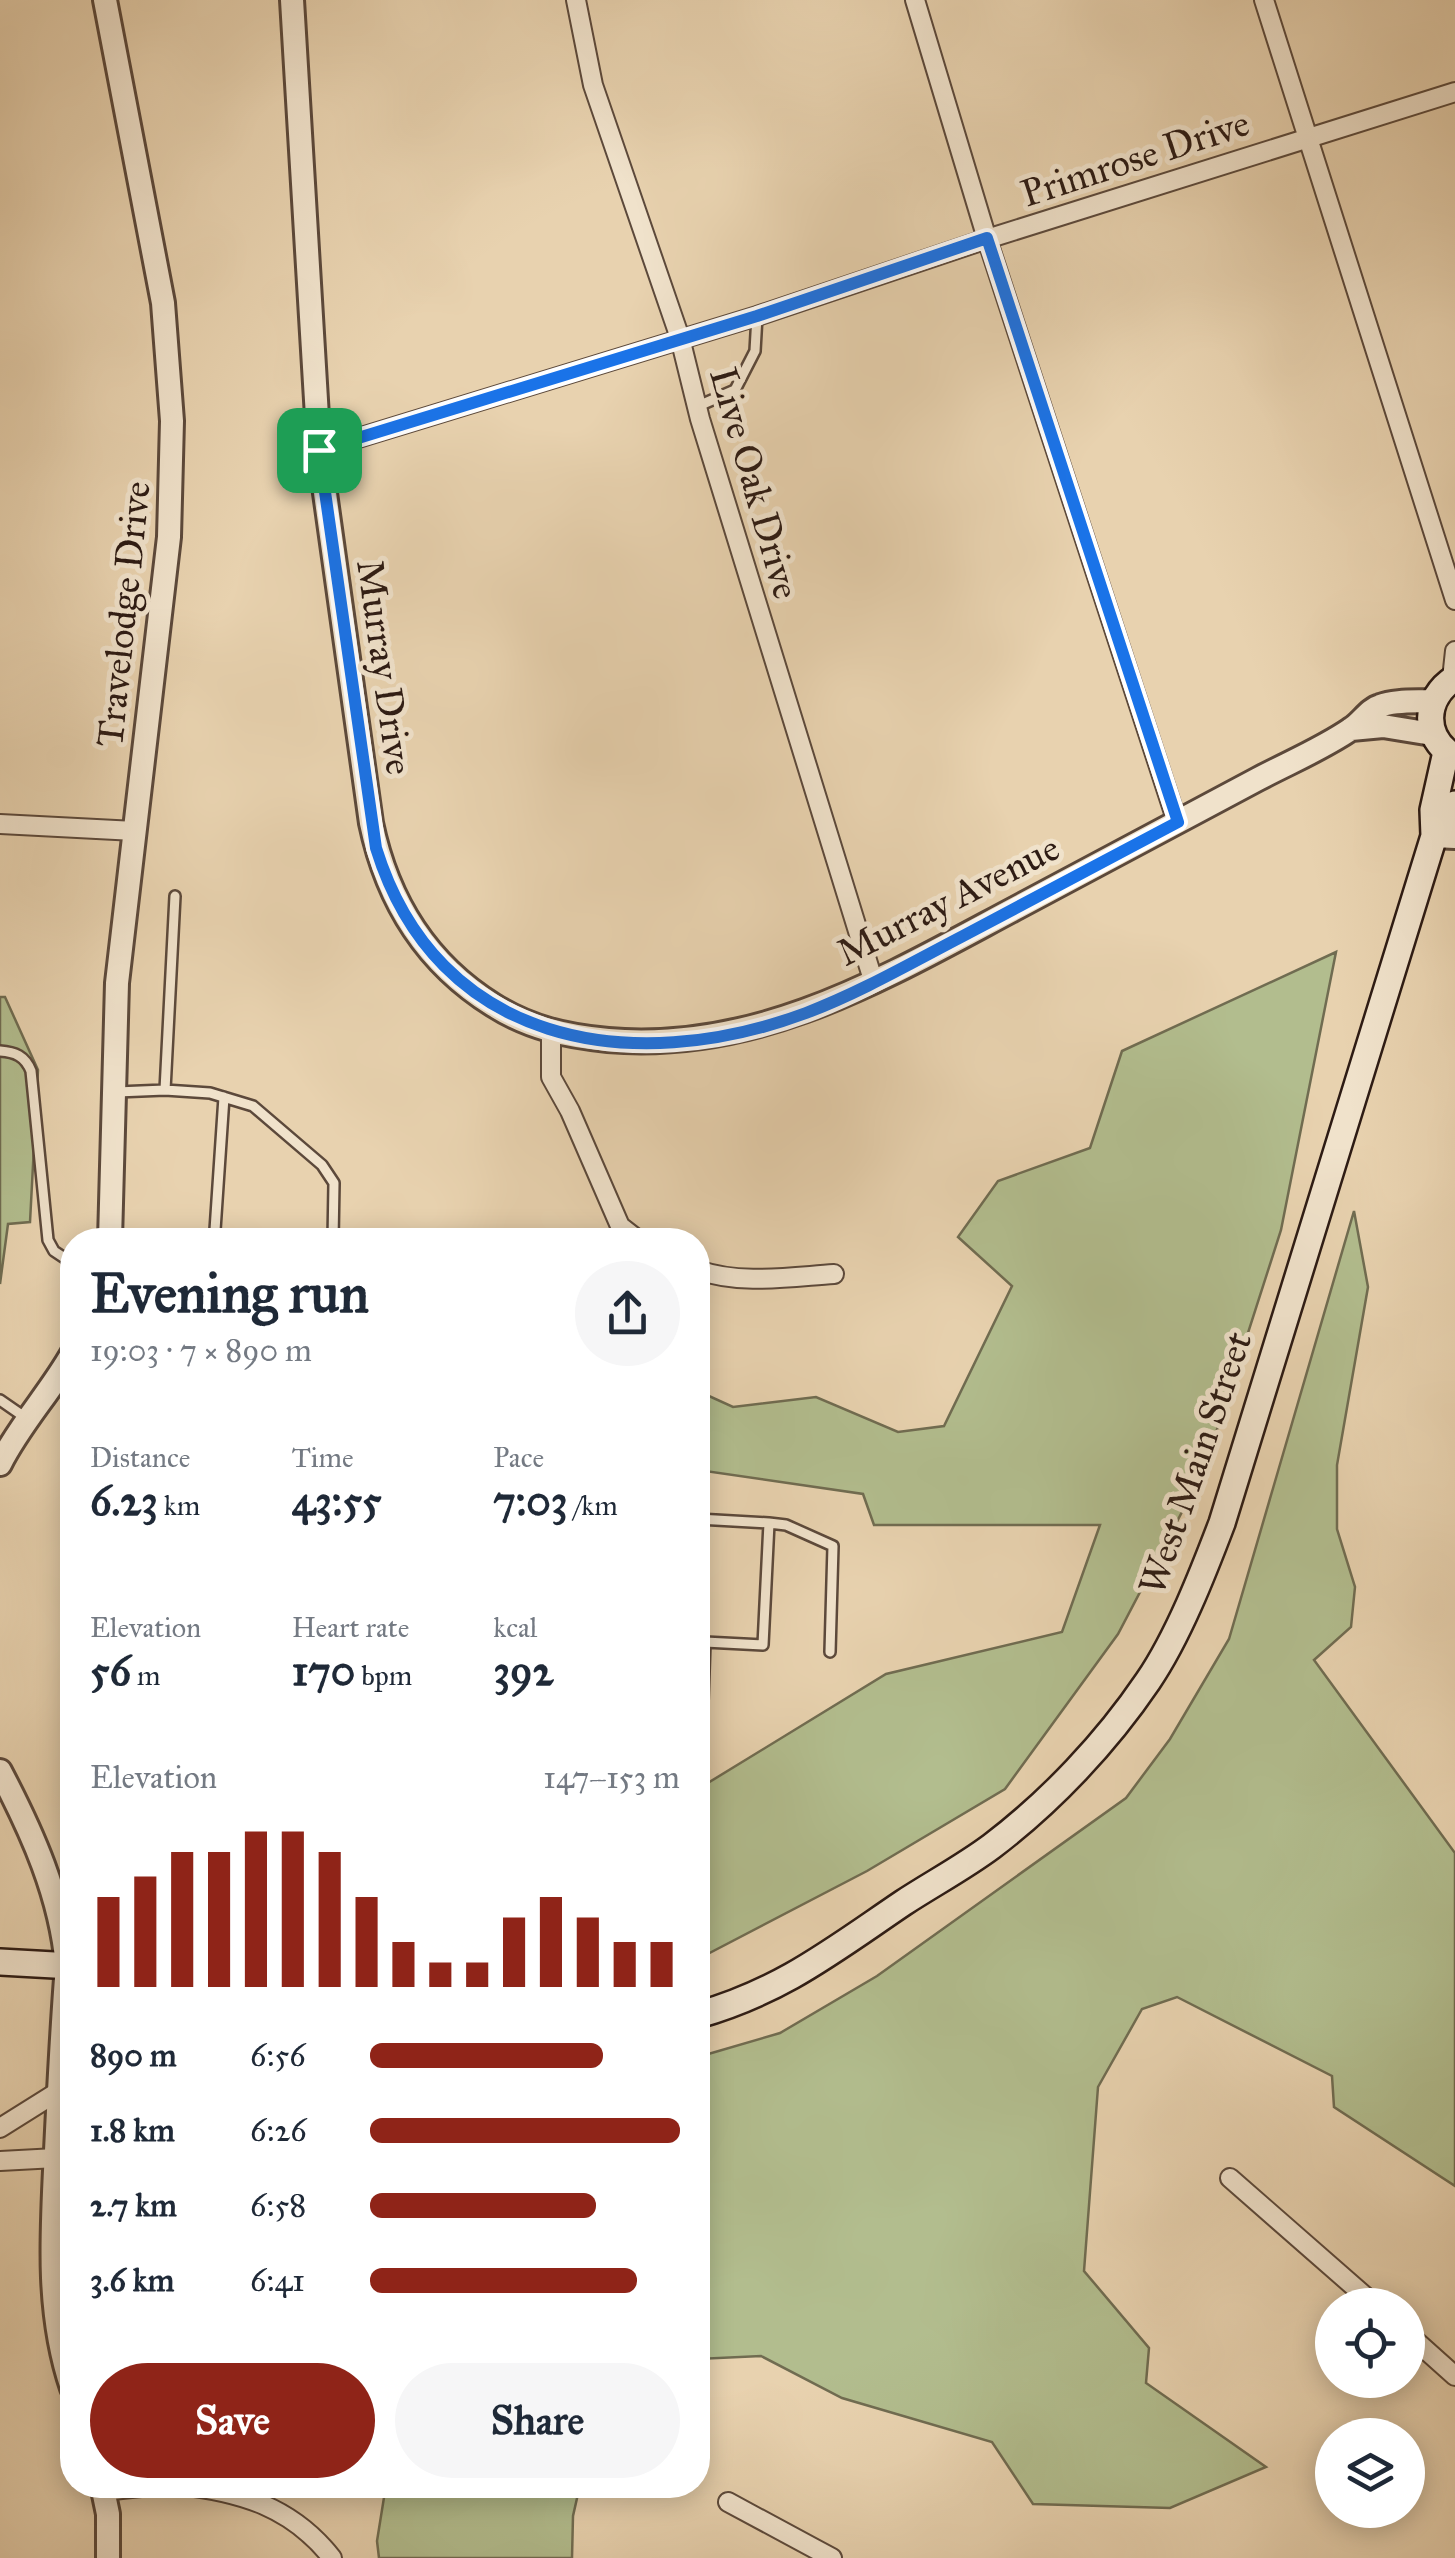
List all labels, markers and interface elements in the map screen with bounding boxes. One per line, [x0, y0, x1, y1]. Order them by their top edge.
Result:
street label: Primrose Drive [1015, 99, 1255, 217]
street label: Live Oak Drive [700, 362, 810, 604]
pin [277, 408, 362, 493]
icon: arrive [292, 423, 347, 478]
street label: Travelodge Drive [86, 479, 160, 749]
street label: Murray Drive [347, 556, 423, 778]
street label: Murray Avenue [829, 824, 1067, 976]
text: Evening run [90, 1260, 369, 1327]
button: share [575, 1261, 680, 1366]
street label: West Main Street [1129, 1326, 1261, 1600]
text: 19:03 · 7 × 890 m [90, 1331, 312, 1370]
text: Distance [90, 1440, 190, 1475]
text: Time [292, 1440, 354, 1475]
text: Pace [493, 1440, 544, 1475]
text: 6.23 [90, 1475, 158, 1527]
text: 43:55 [292, 1475, 381, 1527]
text: 7:03 [493, 1475, 568, 1527]
text: km [158, 1488, 200, 1523]
text: /km [568, 1488, 618, 1523]
text: Elevation [90, 1610, 201, 1645]
text: Heart rate [292, 1610, 409, 1645]
text: kcal [493, 1610, 537, 1645]
text: 56 [90, 1645, 131, 1697]
text: 170 [292, 1645, 355, 1697]
text: 392 [493, 1645, 553, 1697]
text: m [131, 1658, 161, 1693]
text: bpm [355, 1658, 412, 1693]
text: Elevation [90, 1758, 217, 1797]
text: 147–153 m [543, 1758, 680, 1797]
text: 890 m [90, 2036, 177, 2075]
text: 6:56 [250, 2036, 306, 2075]
text: 1.8 km [90, 2111, 175, 2150]
text: 6:26 [250, 2111, 307, 2150]
text: 2.7 km [90, 2186, 177, 2225]
text: 6:58 [250, 2186, 306, 2225]
text: 3.6 km [90, 2261, 175, 2300]
text: 6:41 [250, 2261, 305, 2300]
map controls [1315, 2288, 1425, 2528]
button: locate [1315, 2288, 1425, 2398]
button: Save [90, 2363, 375, 2478]
button: Share [395, 2363, 680, 2478]
button: layers [1315, 2418, 1425, 2528]

